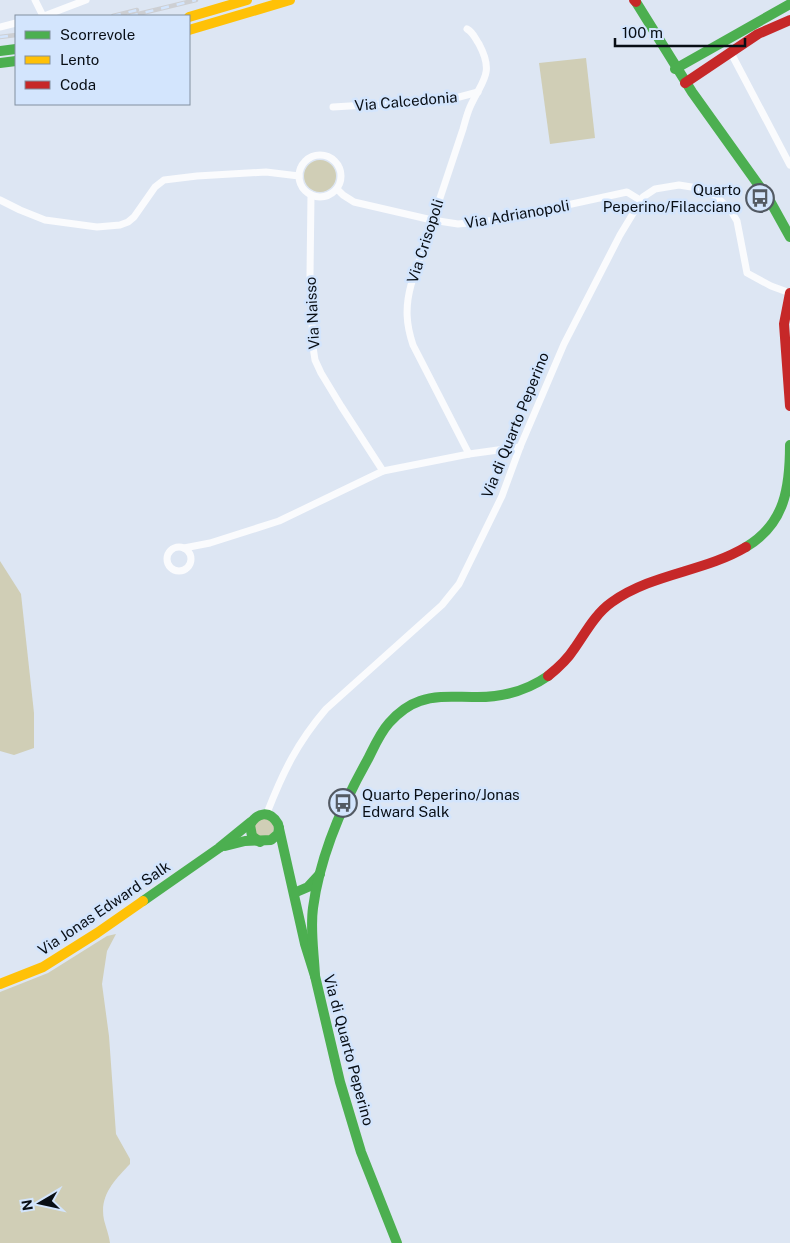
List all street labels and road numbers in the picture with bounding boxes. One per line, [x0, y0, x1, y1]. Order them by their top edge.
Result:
street label: Via Calcedonia [354, 88, 458, 114]
street label: Via Adrianopoli [463, 196, 571, 232]
street label: Via Crisopoli [403, 197, 447, 285]
street label: Via Naisso [302, 276, 322, 350]
street label: Via di Quarto Peperino [478, 350, 552, 500]
street label: Via Jonas Edward Salk [35, 857, 173, 959]
street label: Via di Quarto Peperino [321, 973, 377, 1127]

